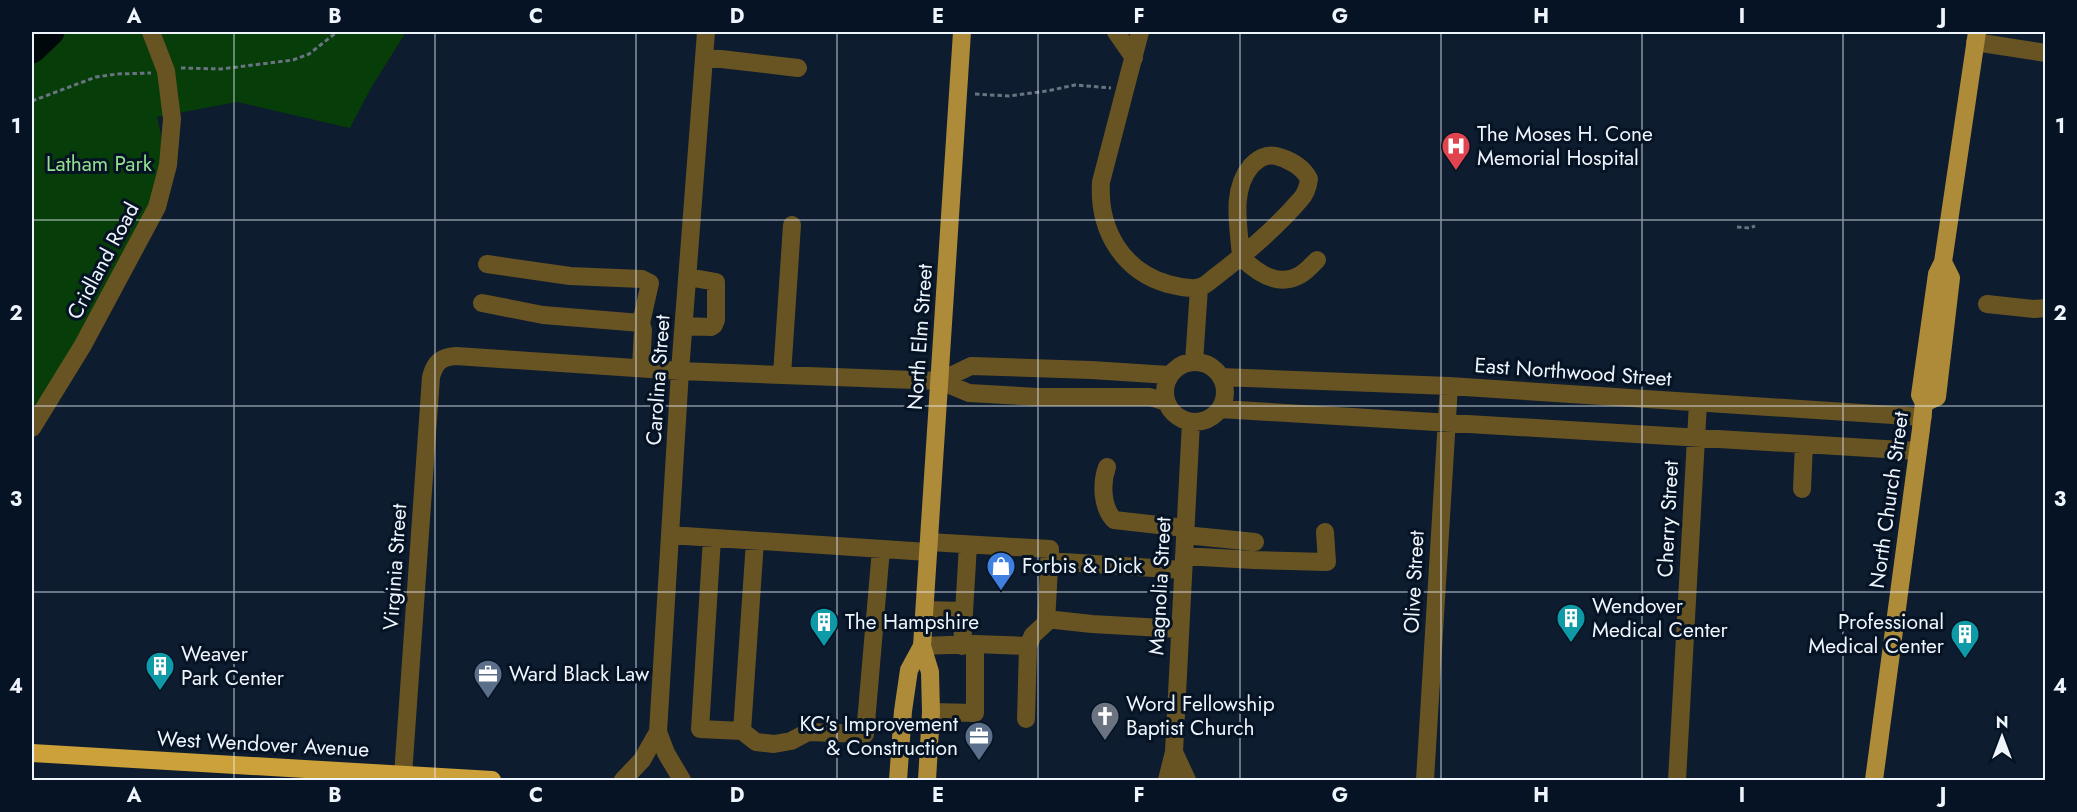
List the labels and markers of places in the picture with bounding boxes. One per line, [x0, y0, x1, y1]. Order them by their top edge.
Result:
place label: The Moses H. Cone Memorial Hospital [1477, 119, 1653, 173]
hospital icon: The Moses H. Cone Memorial Hospital [1440, 130, 1472, 172]
shop icon: Forbis & Dick [985, 550, 1017, 592]
place label: Forbis & Dick [1022, 551, 1143, 581]
place label: Wendover Medical Center [1592, 591, 1729, 645]
building icon: Wendover Medical Center [1555, 602, 1587, 644]
building icon: The Hampshire [808, 606, 840, 648]
place label: The Hampshire [845, 607, 979, 637]
place label: Professional Medical Center [1808, 607, 1945, 661]
building icon: Professional Medical Center [1949, 618, 1981, 660]
place label: Weaver Park Center [181, 639, 285, 693]
building icon: Weaver Park Center [144, 650, 176, 692]
office icon: Ward Black Law [472, 658, 504, 700]
place label: Ward Black Law [509, 659, 650, 689]
place label: Word Fellowship Baptist Church [1126, 689, 1275, 743]
church icon: Word Fellowship Baptist Church [1089, 700, 1121, 742]
place label: KC's Improvement & Construction [800, 709, 958, 763]
office icon: KC's Improvement & Construction [963, 720, 995, 762]

